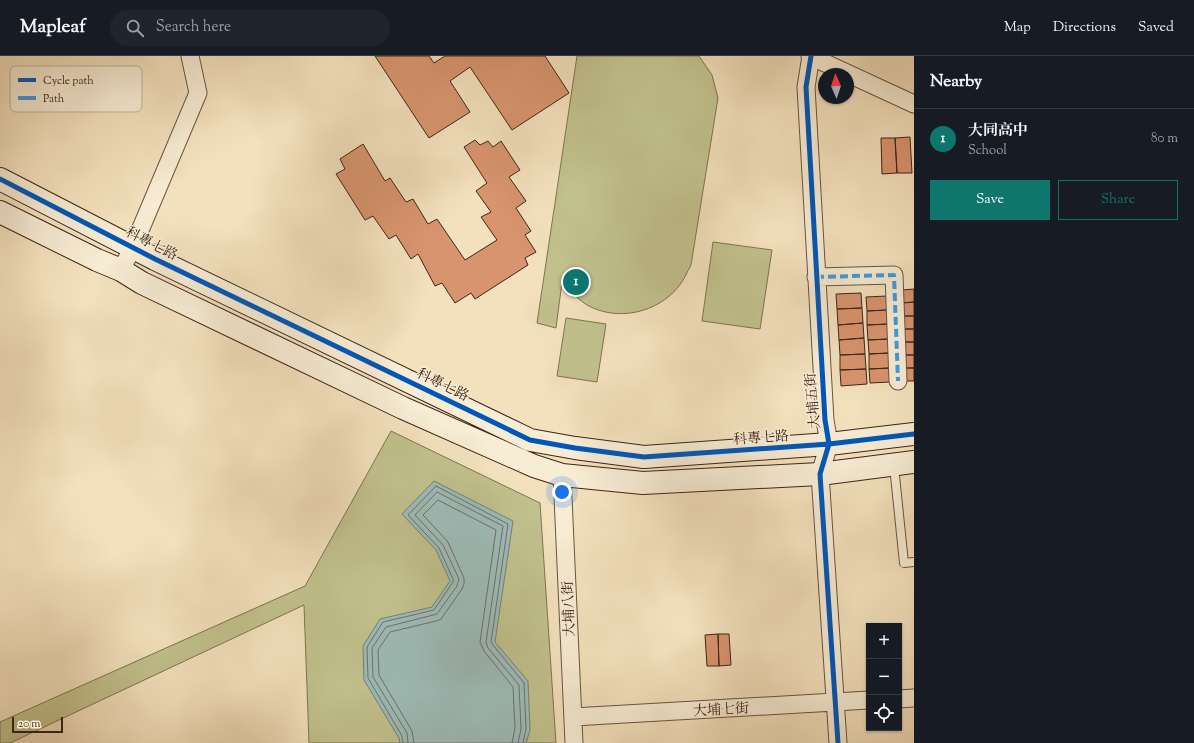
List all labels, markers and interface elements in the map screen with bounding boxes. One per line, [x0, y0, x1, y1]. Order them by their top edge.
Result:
search box [110, 10, 390, 46]
text: Mapleaf [20, 14, 86, 41]
icon: search [124, 17, 146, 39]
text: Search here [156, 17, 231, 38]
text: Map [1004, 18, 1031, 38]
text: Directions [1053, 18, 1116, 38]
text: Saved [1138, 18, 1174, 38]
legend [10, 66, 142, 112]
north arrow [818, 68, 854, 104]
text: Nearby [930, 70, 982, 94]
text: Cycle path [43, 73, 94, 89]
text: Path [43, 91, 65, 107]
text: 大同高中 [968, 121, 1028, 142]
text: 1 [941, 130, 945, 148]
text: 80 m [1151, 130, 1178, 148]
text: School [968, 142, 1007, 160]
button: Save [930, 180, 1050, 220]
button: Share [1058, 180, 1178, 220]
street label: 科專七路 [122, 223, 181, 266]
pin: 1 [563, 267, 589, 297]
street label: 科專七路 [413, 365, 472, 407]
street label: 大埔五街 [802, 372, 826, 430]
street label: 科專七路 [733, 427, 790, 451]
your location [552, 482, 572, 502]
street label: 大埔八街 [559, 581, 581, 637]
map controls [866, 623, 902, 731]
button: + [866, 623, 902, 659]
button: − [866, 659, 902, 695]
button: locate [866, 695, 902, 731]
street label: 大埔七街 [693, 700, 750, 722]
scale bar [12, 715, 63, 734]
text: 20 m [18, 716, 40, 732]

